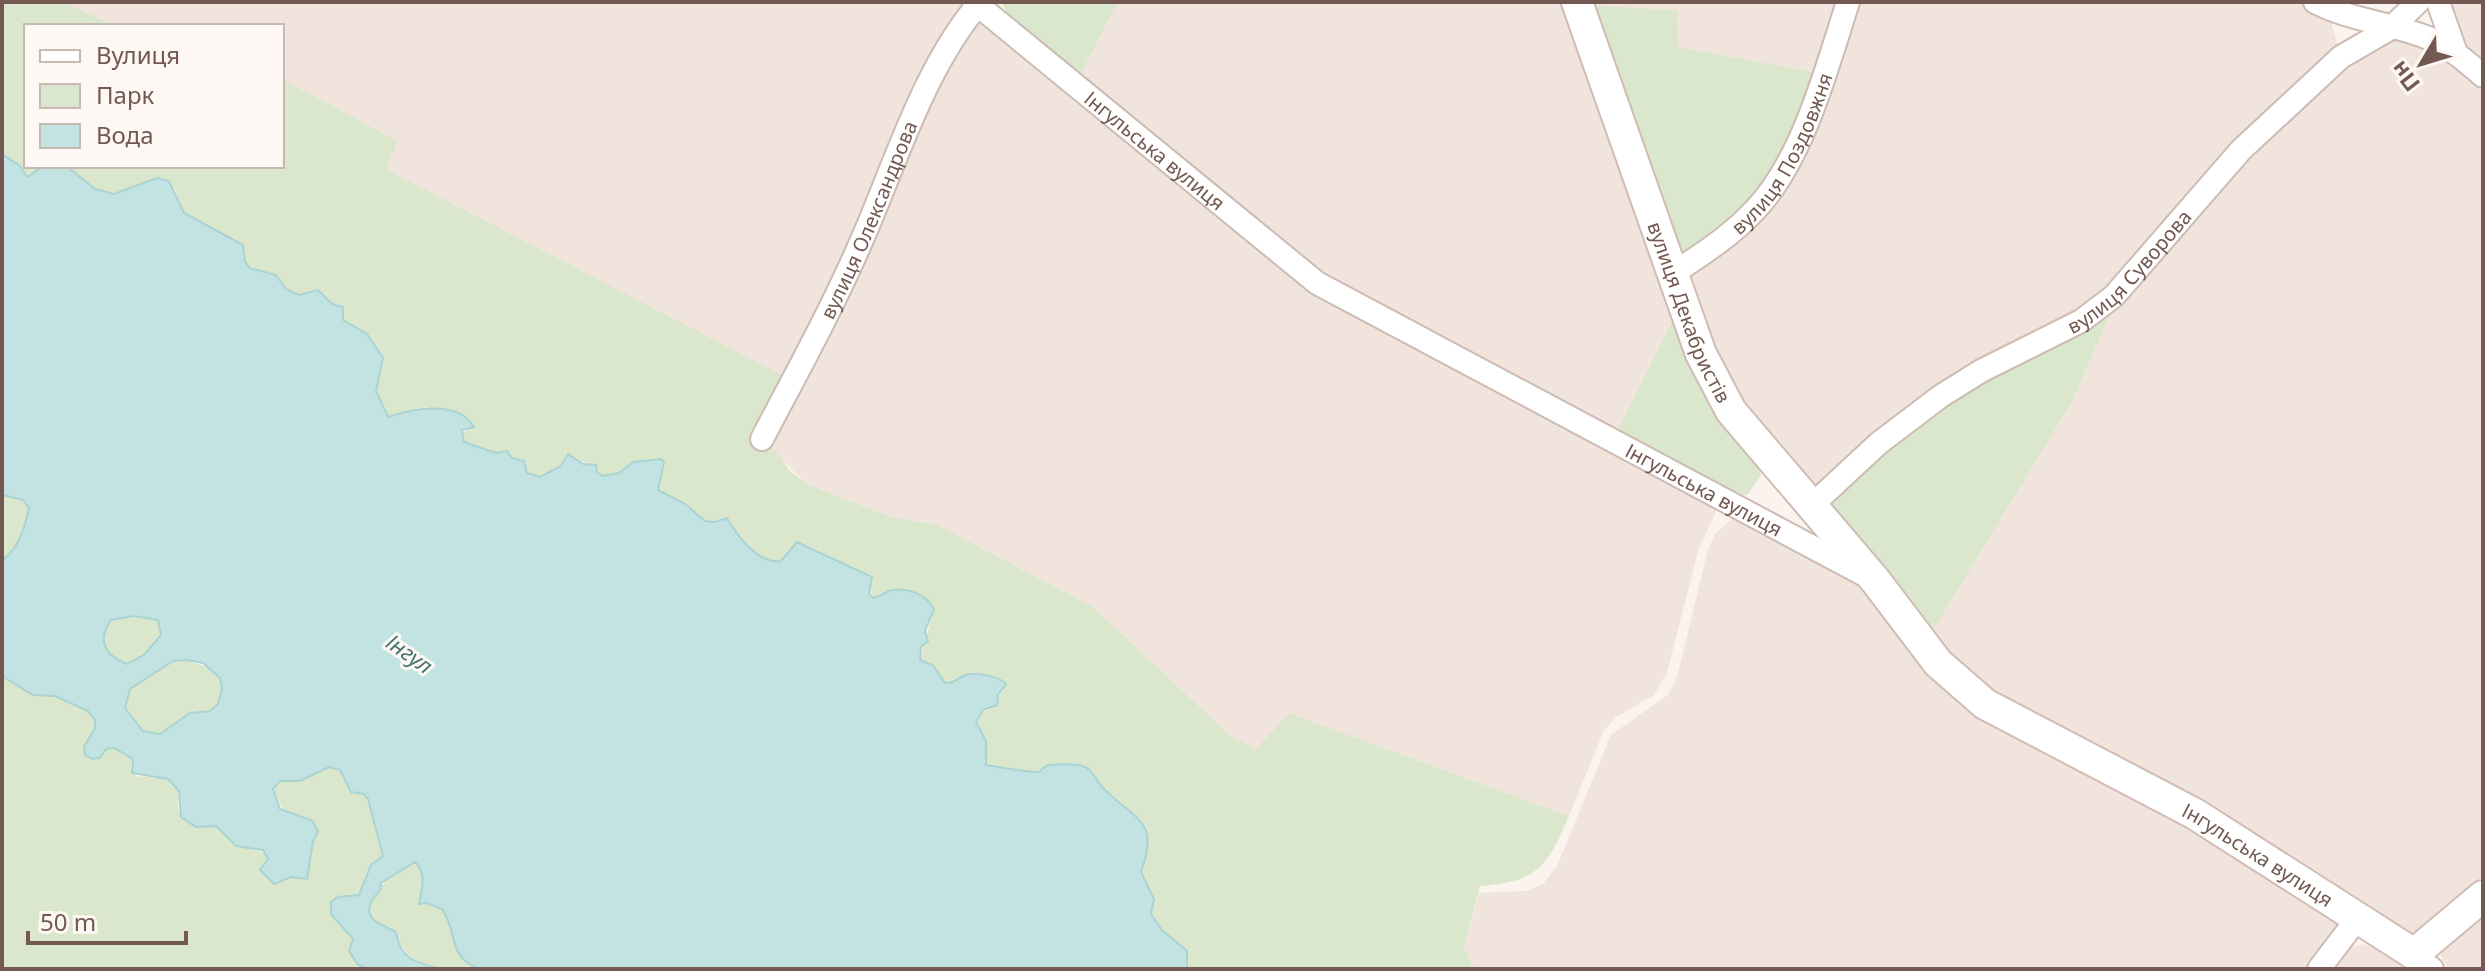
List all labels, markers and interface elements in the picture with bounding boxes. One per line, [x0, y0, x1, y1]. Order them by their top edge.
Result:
legend [24, 24, 284, 168]
north arrow [2381, 24, 2461, 104]
text: Вулиця [96, 38, 180, 71]
text: Пн [2383, 55, 2426, 98]
street label: вулиця Поздовжня [1725, 69, 1838, 240]
text: Парк [96, 78, 155, 111]
street label: Інгульська вулиця [1079, 85, 1231, 216]
street label: вулиця Олександрова [814, 116, 923, 323]
text: Вода [96, 118, 154, 151]
street label: вулиця Суворова [2063, 204, 2197, 339]
street label: вулиця Декабристів [1642, 218, 1738, 407]
street label: Інгульська вулиця [1621, 436, 1787, 542]
water label: Інгул [381, 626, 439, 680]
street label: Інгульська вулиця [2178, 796, 2339, 913]
scale bar [28, 895, 186, 945]
text: 50 m [40, 905, 96, 938]

